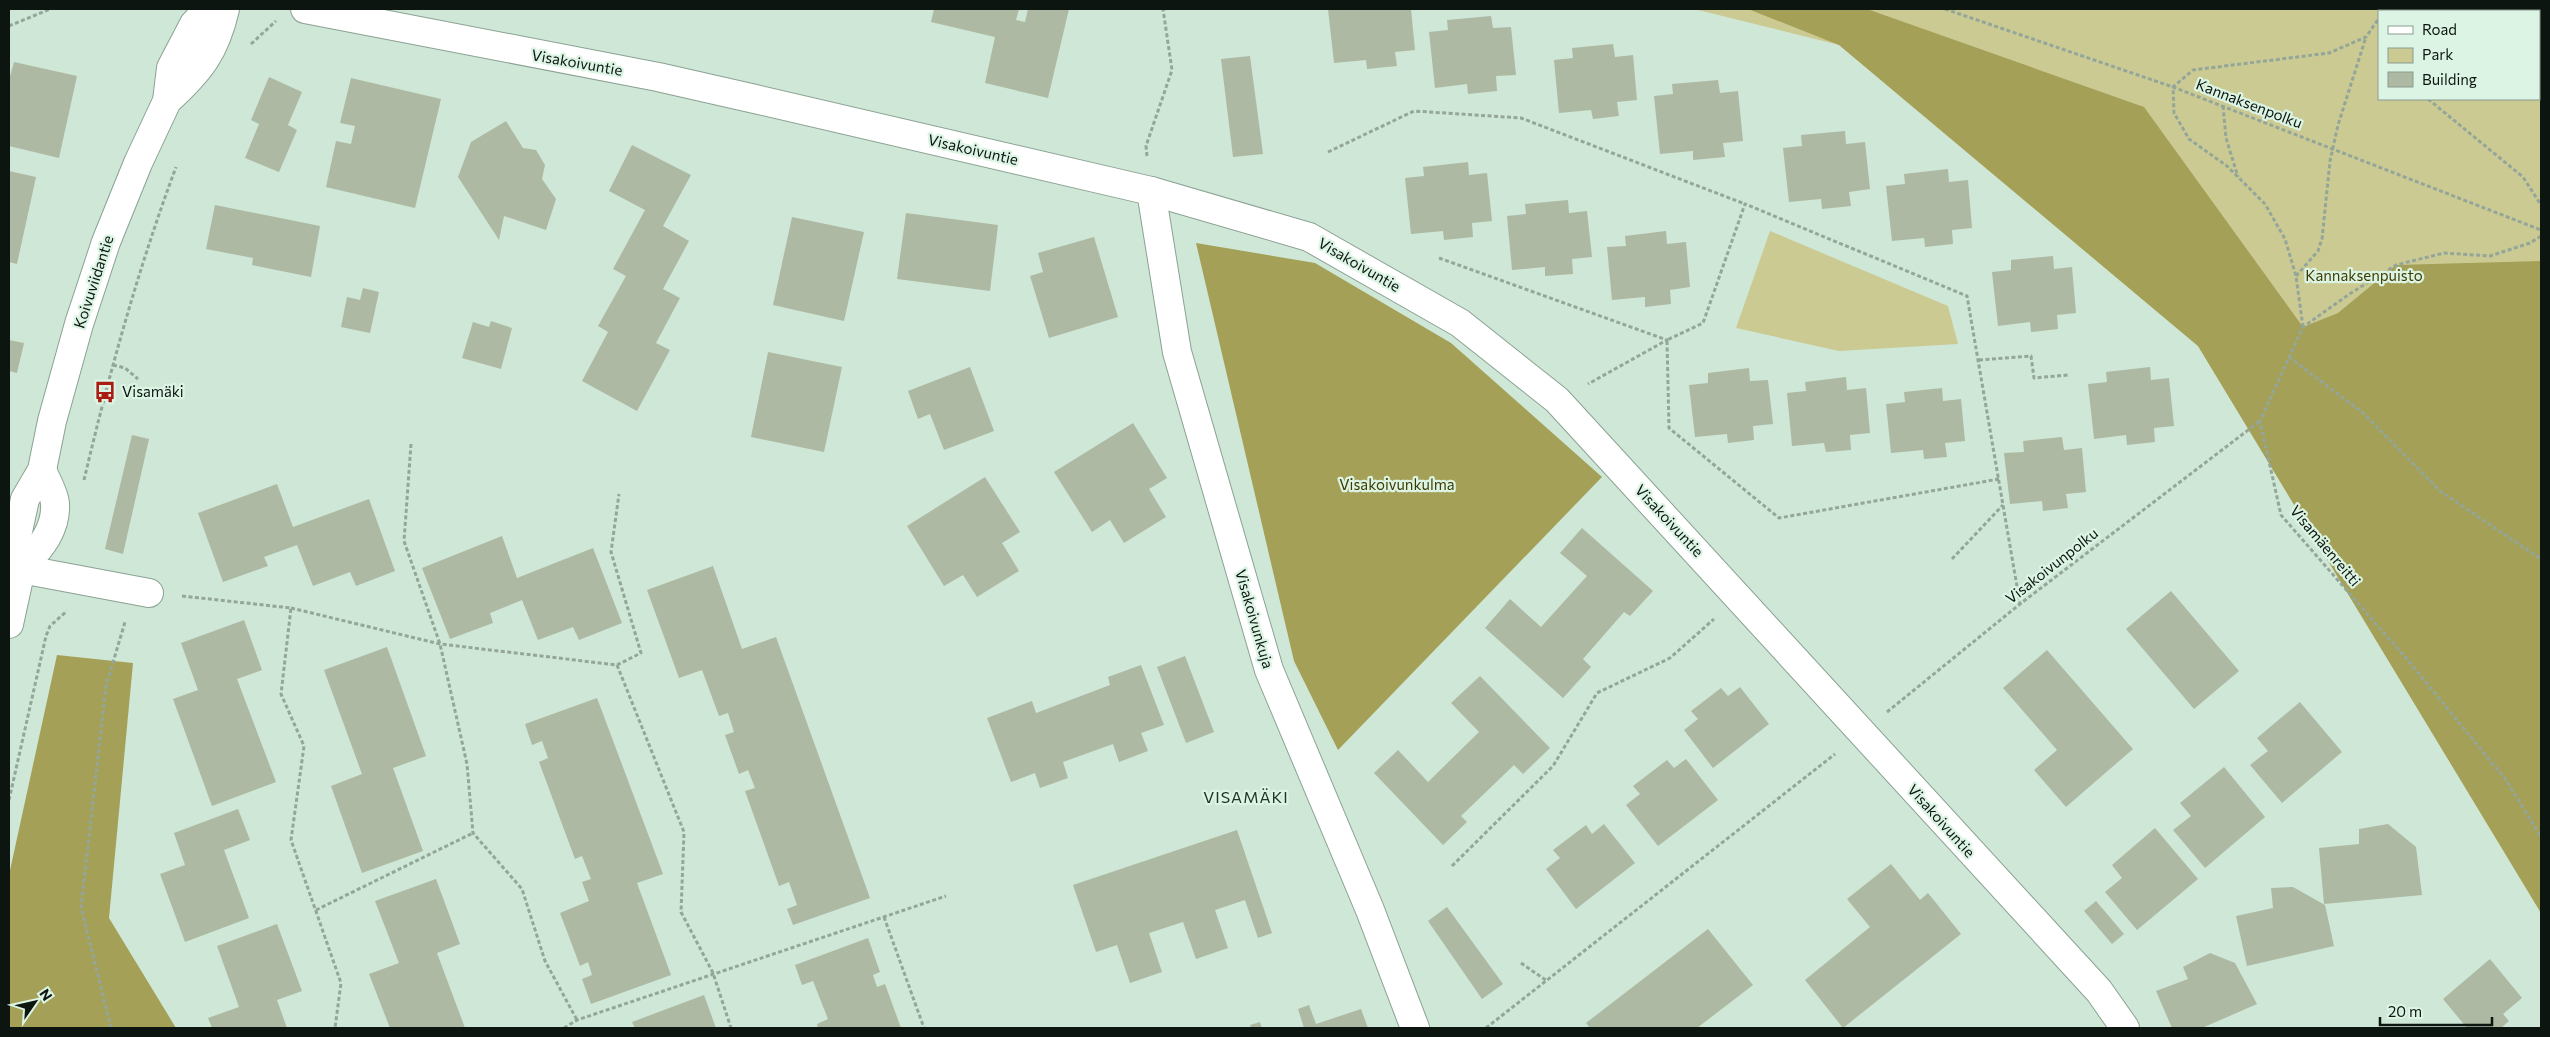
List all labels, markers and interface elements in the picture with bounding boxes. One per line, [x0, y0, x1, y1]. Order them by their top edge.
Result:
legend [2378, 10, 2540, 100]
text: Road [2422, 20, 2457, 38]
street label: Visakoivuntie [530, 45, 624, 79]
text: Park [2422, 45, 2453, 63]
text: Building [2422, 70, 2477, 88]
street label: Kannaksenpolku [2194, 74, 2305, 132]
street label: Visakoivuntie [926, 130, 1020, 168]
street label: Koivuviidantie [70, 233, 117, 331]
street label: Visakoivuntie [1315, 233, 1404, 295]
park label: Kannaksenpuisto [2305, 266, 2423, 284]
bus stop icon: Visamäki [92, 379, 118, 405]
place label: Visamäki [122, 382, 184, 400]
park label: Visakoivunkulma [1339, 475, 1455, 493]
street label: Visakoivuntie [1632, 481, 1708, 560]
street label: Visamäenreitti [2287, 501, 2365, 589]
street label: Visakoivunpolku [2002, 524, 2101, 607]
street label: Visakoivunkuja [1232, 567, 1278, 670]
street label: Visakoivuntie [1904, 780, 1979, 861]
district label: VISAMÄKI [1203, 787, 1289, 806]
north arrow [10, 977, 60, 1027]
text: N [36, 985, 56, 1004]
scale bar [2380, 994, 2492, 1026]
text: 20 m [2388, 1002, 2422, 1020]

